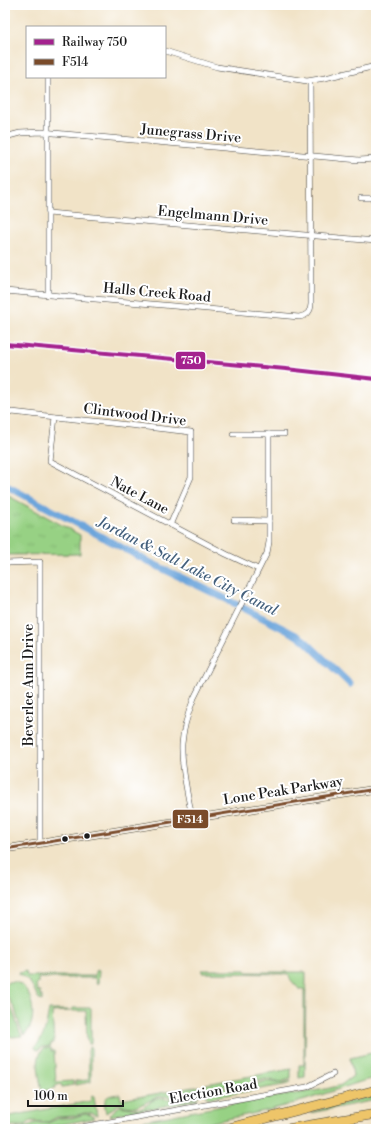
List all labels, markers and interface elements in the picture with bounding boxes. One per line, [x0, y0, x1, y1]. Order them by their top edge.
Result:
legend [26, 26, 166, 78]
text: Railway 750 [62, 35, 127, 50]
text: F514 [62, 55, 88, 70]
street label: Junegrass Drive [139, 121, 242, 147]
street label: Engelmann Drive [157, 202, 269, 230]
street label: Halls Creek Road [102, 279, 212, 307]
line badge: 750 [175, 351, 206, 370]
text: 750 [180, 354, 202, 368]
street label: Clintwood Drive [82, 400, 187, 430]
street label: Nate Lane [107, 473, 172, 519]
water label: Jordan & Salt Lake City Canal [93, 512, 281, 620]
street label: Beverlee Ann Drive [20, 624, 38, 747]
street label: Lone Peak Parkway [222, 773, 345, 809]
line badge: F514 [172, 809, 209, 829]
text: F514 [177, 813, 203, 827]
unlabelled marker [82, 831, 92, 841]
unlabelled marker [60, 834, 70, 844]
street label: Election Road [168, 1075, 259, 1109]
scale bar [28, 1082, 123, 1108]
text: 100 m [34, 1089, 68, 1104]

